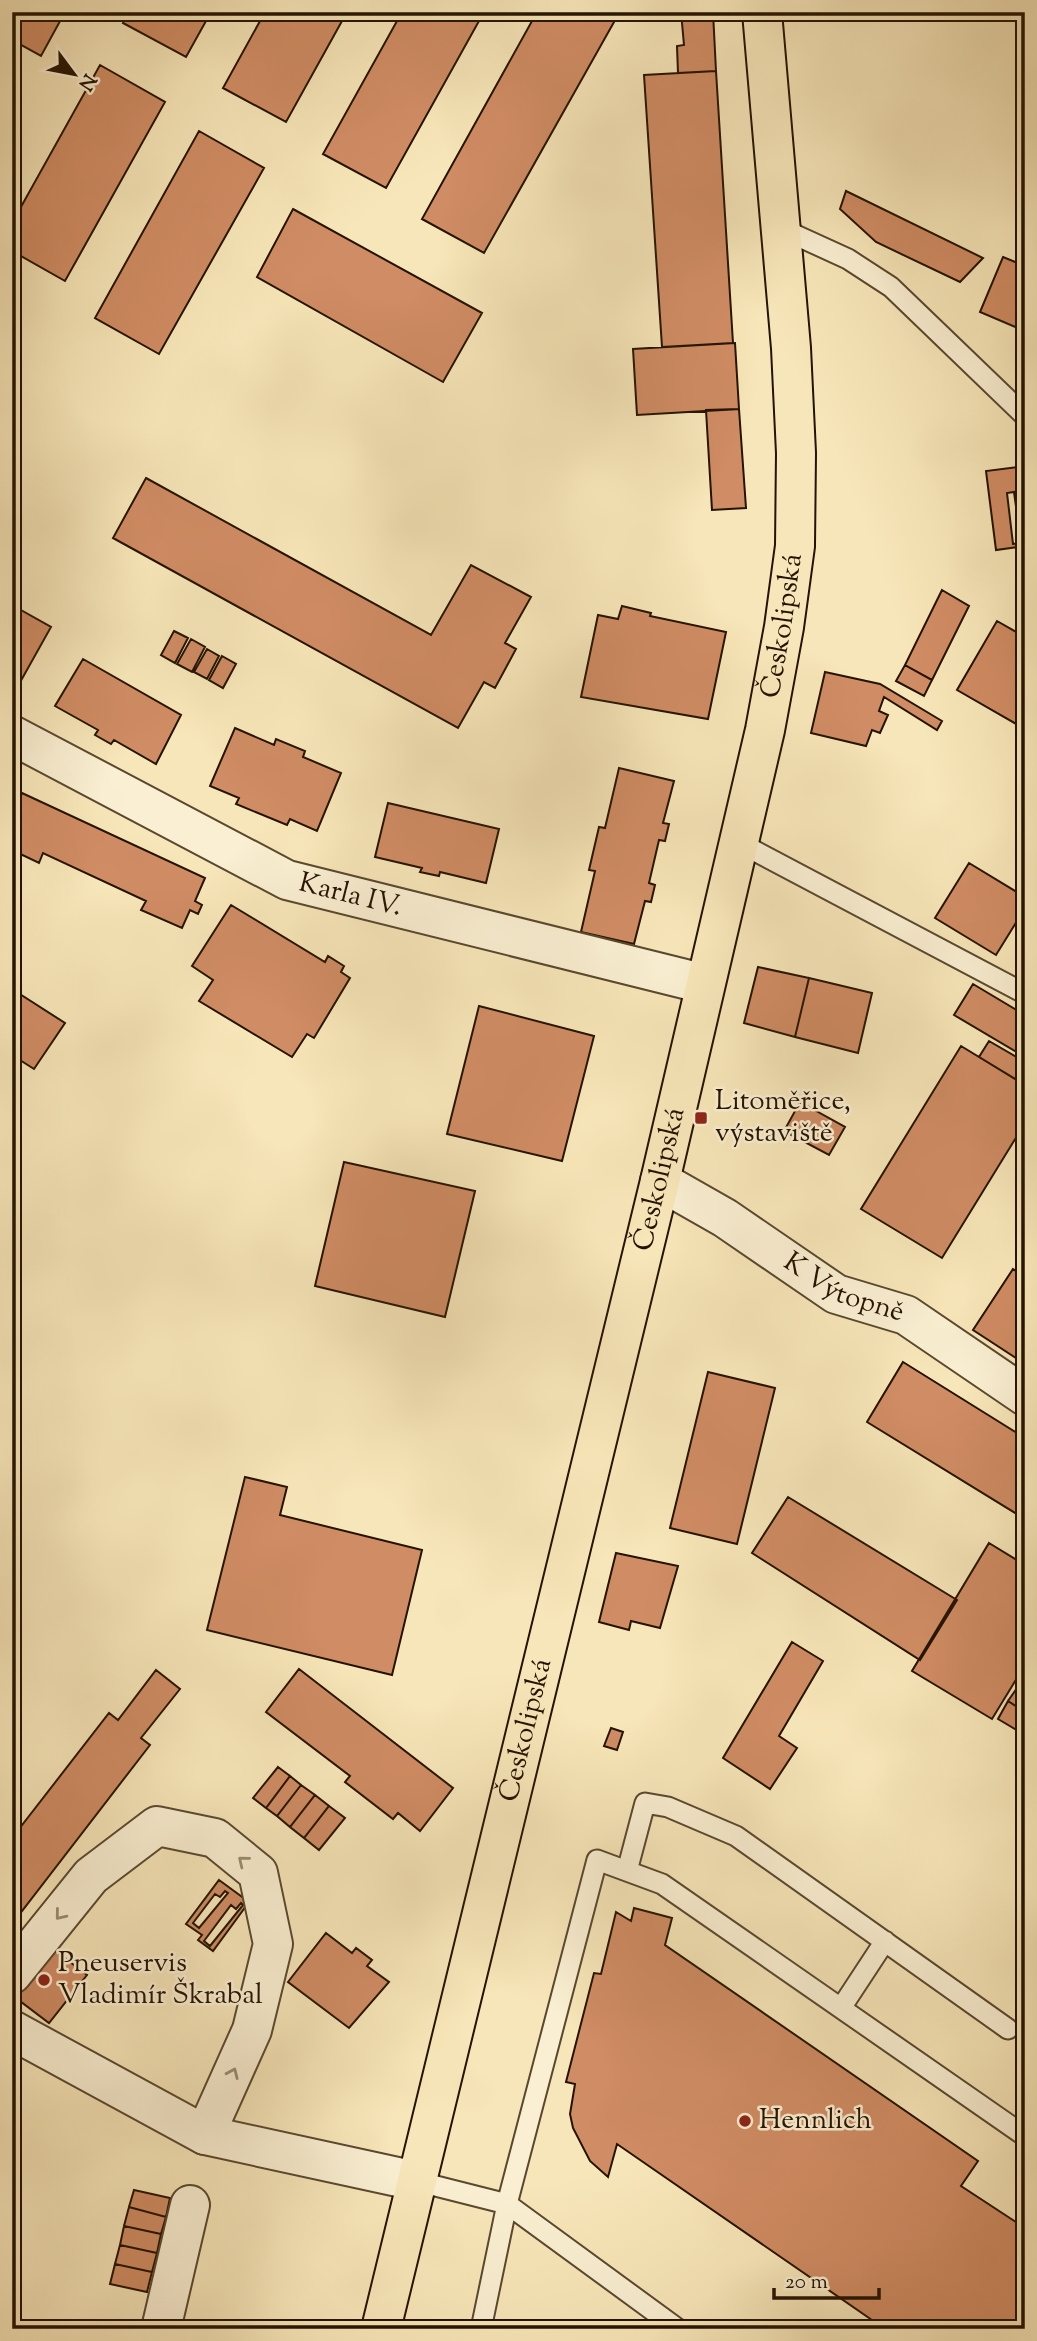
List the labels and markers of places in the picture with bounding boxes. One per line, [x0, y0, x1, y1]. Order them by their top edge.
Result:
place label: Litoměřice, výstaviště [715, 1082, 851, 1154]
marker: Litoměřice, výstaviště [693, 1110, 709, 1126]
place label: Pneuservis Vladimír Škrabal [58, 1944, 263, 2016]
marker: Pneuservis Vladimír Škrabal [36, 1972, 52, 1988]
place label: Hennlich [759, 2101, 872, 2141]
marker: Hennlich [737, 2113, 753, 2129]

